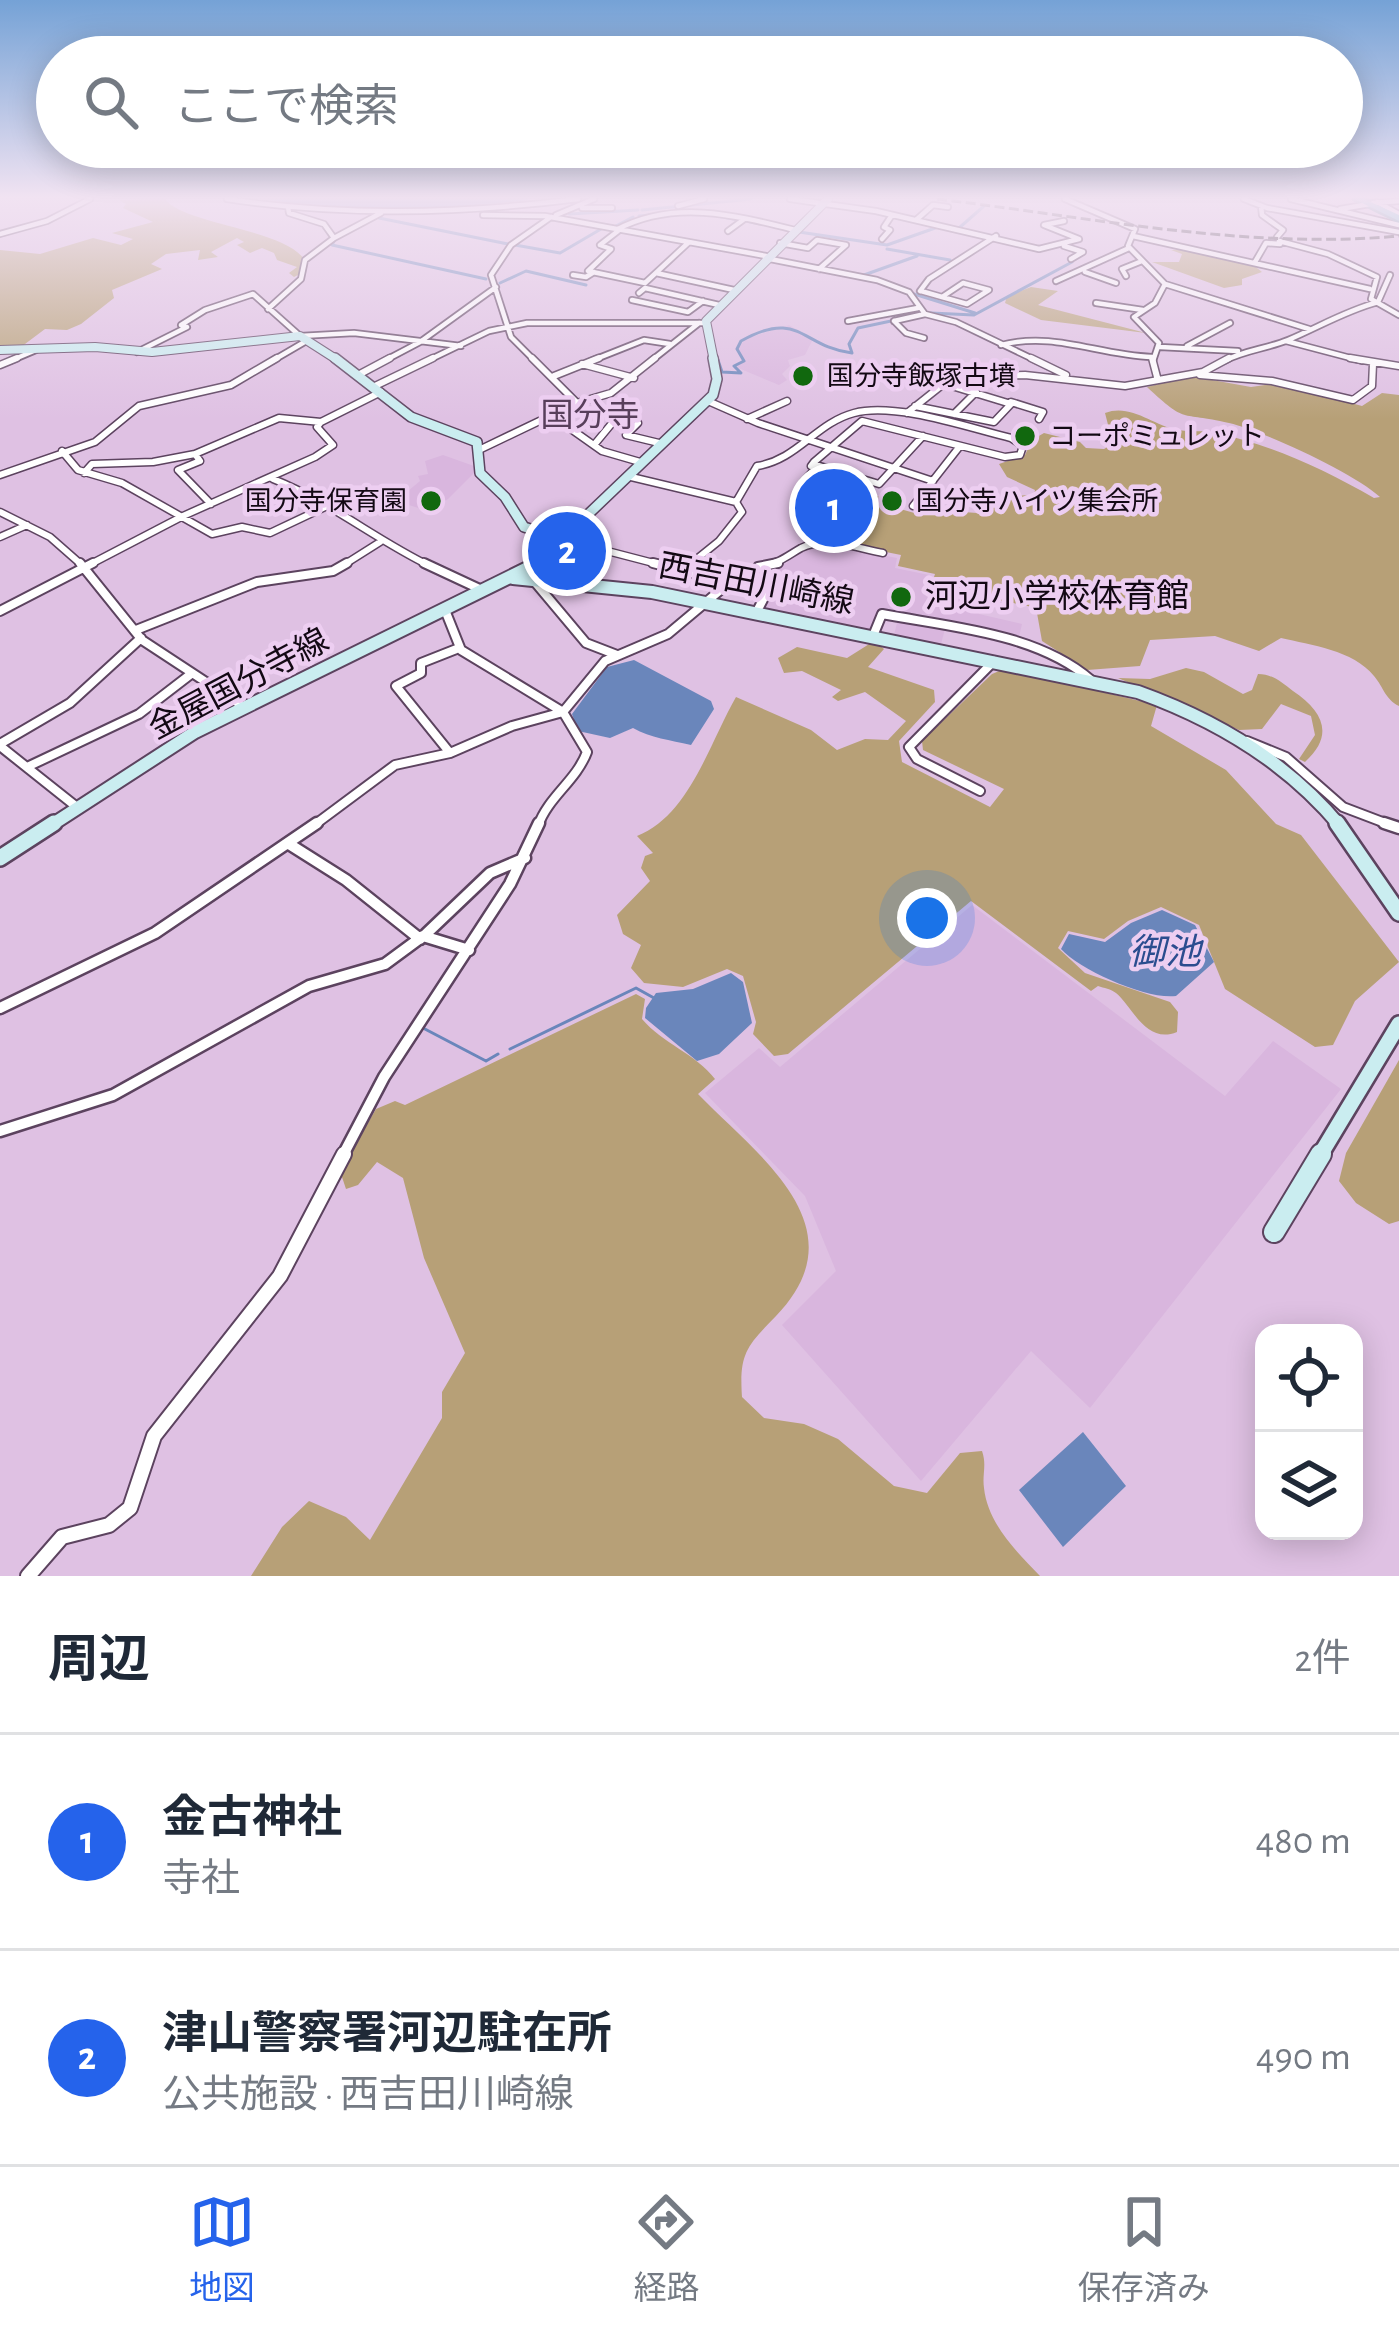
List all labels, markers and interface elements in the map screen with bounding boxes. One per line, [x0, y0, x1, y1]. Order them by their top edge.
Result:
search box [36, 36, 1363, 168]
icon: search [78, 69, 144, 135]
text: ここで検索 [174, 85, 399, 130]
place label: 国分寺飯塚古墳 [827, 362, 1016, 390]
marker: 国分寺飯塚古墳 [790, 363, 816, 389]
district label: 国分寺 [541, 398, 640, 433]
place label: コーポミュレット [1049, 422, 1264, 450]
marker: コーポミュレット [1012, 423, 1038, 449]
pin: 1 [795, 463, 873, 553]
place label: 国分寺保育園 [245, 487, 407, 515]
place label: 国分寺ハイツ集会所 [916, 487, 1158, 515]
marker: 国分寺保育園 [418, 488, 444, 514]
marker: 国分寺ハイツ集会所 [879, 488, 905, 514]
pin: 2 [528, 506, 606, 596]
street label: 西吉田川崎線 [656, 548, 857, 620]
place label: 河辺小学校体育館 [925, 579, 1189, 614]
marker: 河辺小学校体育館 [888, 584, 914, 610]
street label: 金屋国分寺線 [143, 622, 334, 746]
your location [897, 888, 957, 948]
water label: 御池 [1129, 933, 1204, 971]
map controls [1255, 1324, 1363, 1540]
button: locate [1255, 1324, 1363, 1432]
button: layers [1255, 1432, 1363, 1540]
text: 周辺 [48, 1635, 150, 1686]
text: 2件 [1294, 1640, 1351, 1679]
text: 金古神社 [162, 1796, 342, 1841]
text: 1 [80, 1822, 94, 1861]
text: 480 m [1256, 1822, 1351, 1861]
text: 寺社 [162, 1860, 240, 1899]
text: 津山警察署河辺駐在所 [162, 2012, 612, 2057]
text: 2 [78, 2038, 96, 2077]
text: 490 m [1256, 2038, 1351, 2077]
text: 公共施設 · 西吉田川崎線 [162, 2076, 574, 2115]
tab: 地図 [189, 2189, 255, 2310]
tab: 経路 [633, 2189, 699, 2310]
tab: 保存済み [1078, 2189, 1210, 2310]

